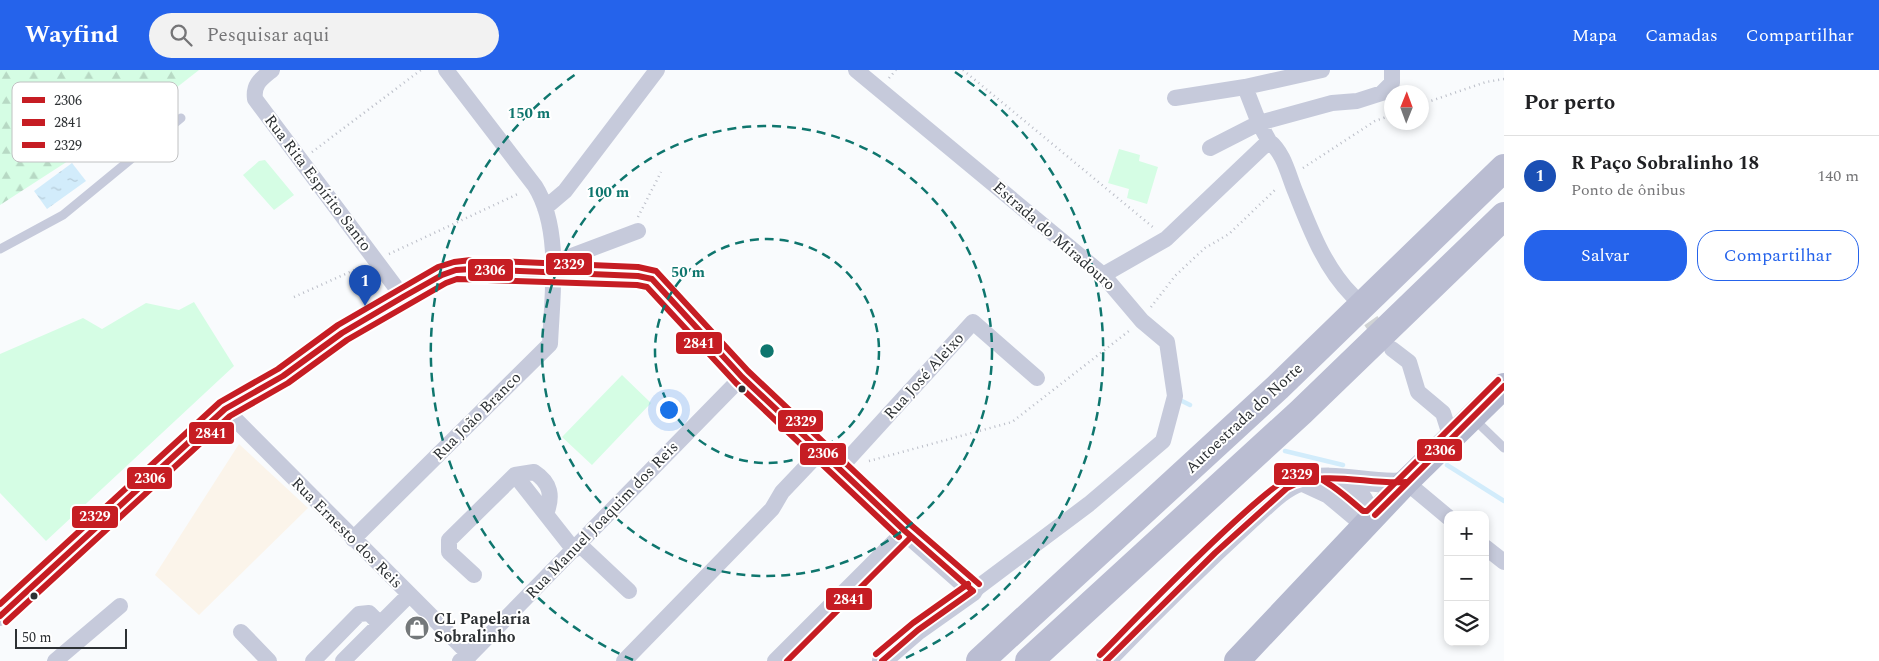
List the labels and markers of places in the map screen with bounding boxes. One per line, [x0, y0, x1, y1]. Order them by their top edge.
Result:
pin: 1 [349, 265, 381, 306]
centre of rings [758, 342, 776, 360]
unlabelled marker [737, 384, 747, 394]
unlabelled marker [29, 591, 39, 601]
place label: CL Papelaria Sobralinho [434, 607, 531, 649]
shop icon: CL Papelaria Sobralinho [404, 615, 430, 641]

